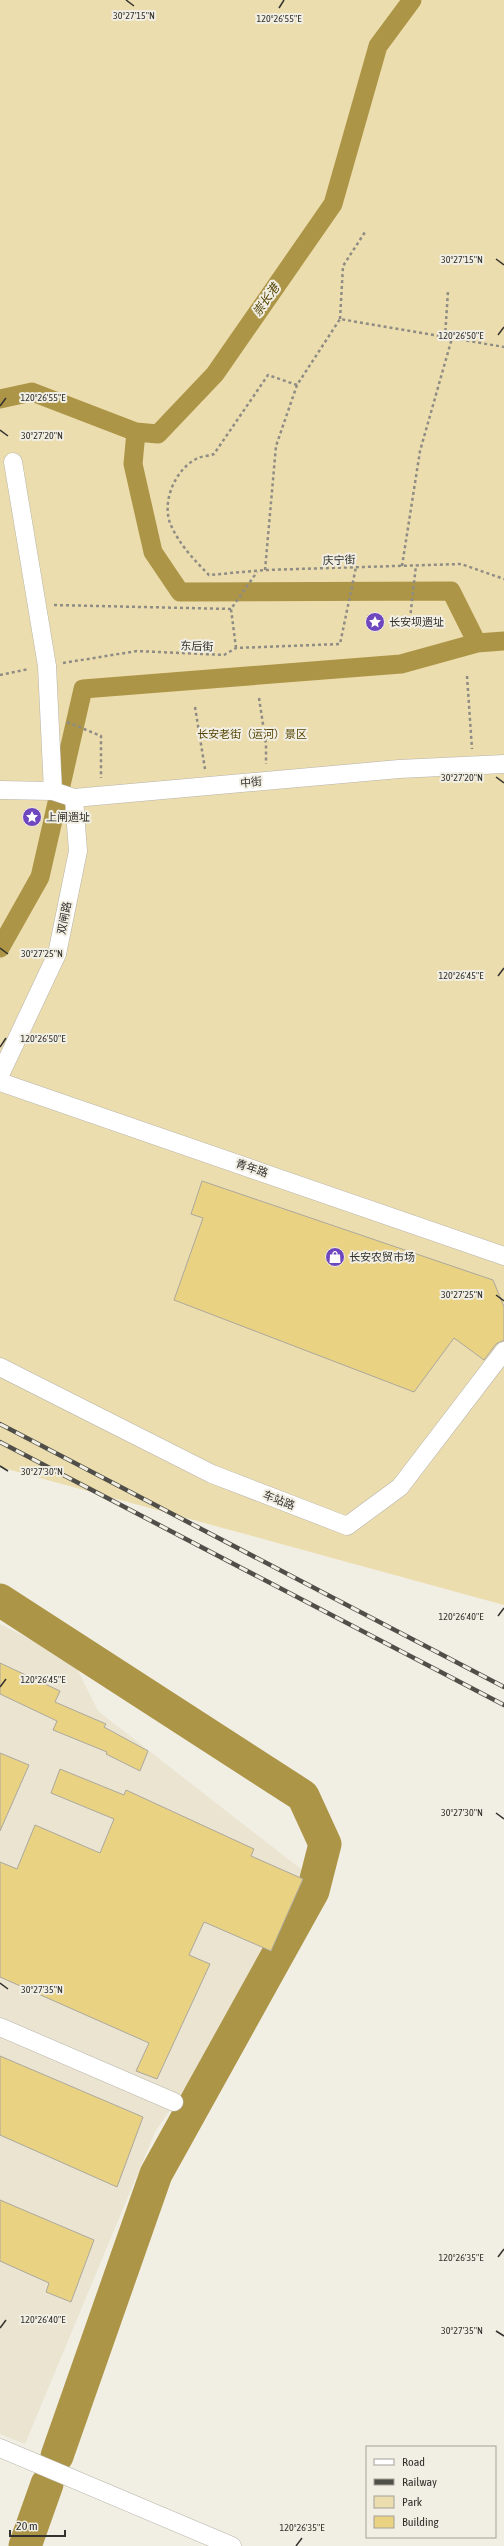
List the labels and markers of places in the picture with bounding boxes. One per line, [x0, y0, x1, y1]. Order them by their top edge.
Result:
place icon: 长安坝遗址 [364, 611, 386, 633]
place label: 长安坝遗址 [389, 616, 444, 628]
place icon: 上闸遗址 [21, 806, 43, 828]
place label: 上闸遗址 [46, 811, 90, 823]
shop icon: 长安农贸市场 [324, 1246, 346, 1268]
place label: 长安农贸市场 [349, 1251, 415, 1263]

